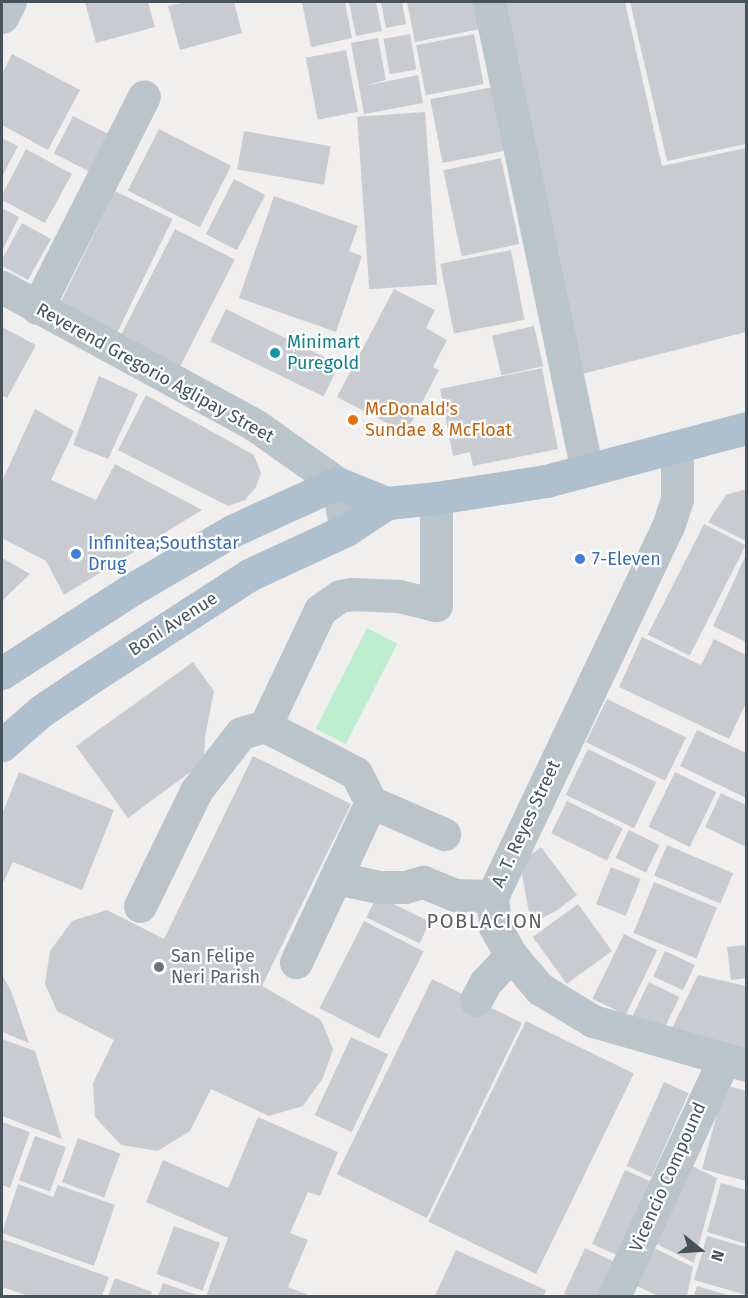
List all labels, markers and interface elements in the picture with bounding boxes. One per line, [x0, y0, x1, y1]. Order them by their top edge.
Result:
street label: Reverend Gregorio Aglipay Street [32, 299, 278, 447]
place label: Minimart Puregold [287, 332, 360, 374]
marker: Minimart Puregold [268, 346, 282, 360]
place label: McDonald's Sundae & McFloat [365, 399, 512, 442]
marker: McDonald's Sundae & McFloat [346, 413, 360, 427]
place label: Infinitea;Southstar Drug [88, 533, 239, 576]
marker: Infinitea;Southstar Drug [69, 547, 83, 561]
place label: 7-Eleven [592, 548, 661, 570]
marker: 7-Eleven [573, 552, 587, 566]
street label: Boni Avenue [125, 587, 221, 661]
street label: A. T. Reyes Street [487, 757, 565, 891]
district label: POBLACION [427, 909, 543, 933]
place label: San Felipe Neri Parish [171, 946, 260, 988]
marker: San Felipe Neri Parish [152, 960, 166, 974]
street label: Vicencio Compound [625, 1099, 711, 1255]
north arrow [670, 1220, 730, 1280]
text: N [707, 1248, 728, 1264]

